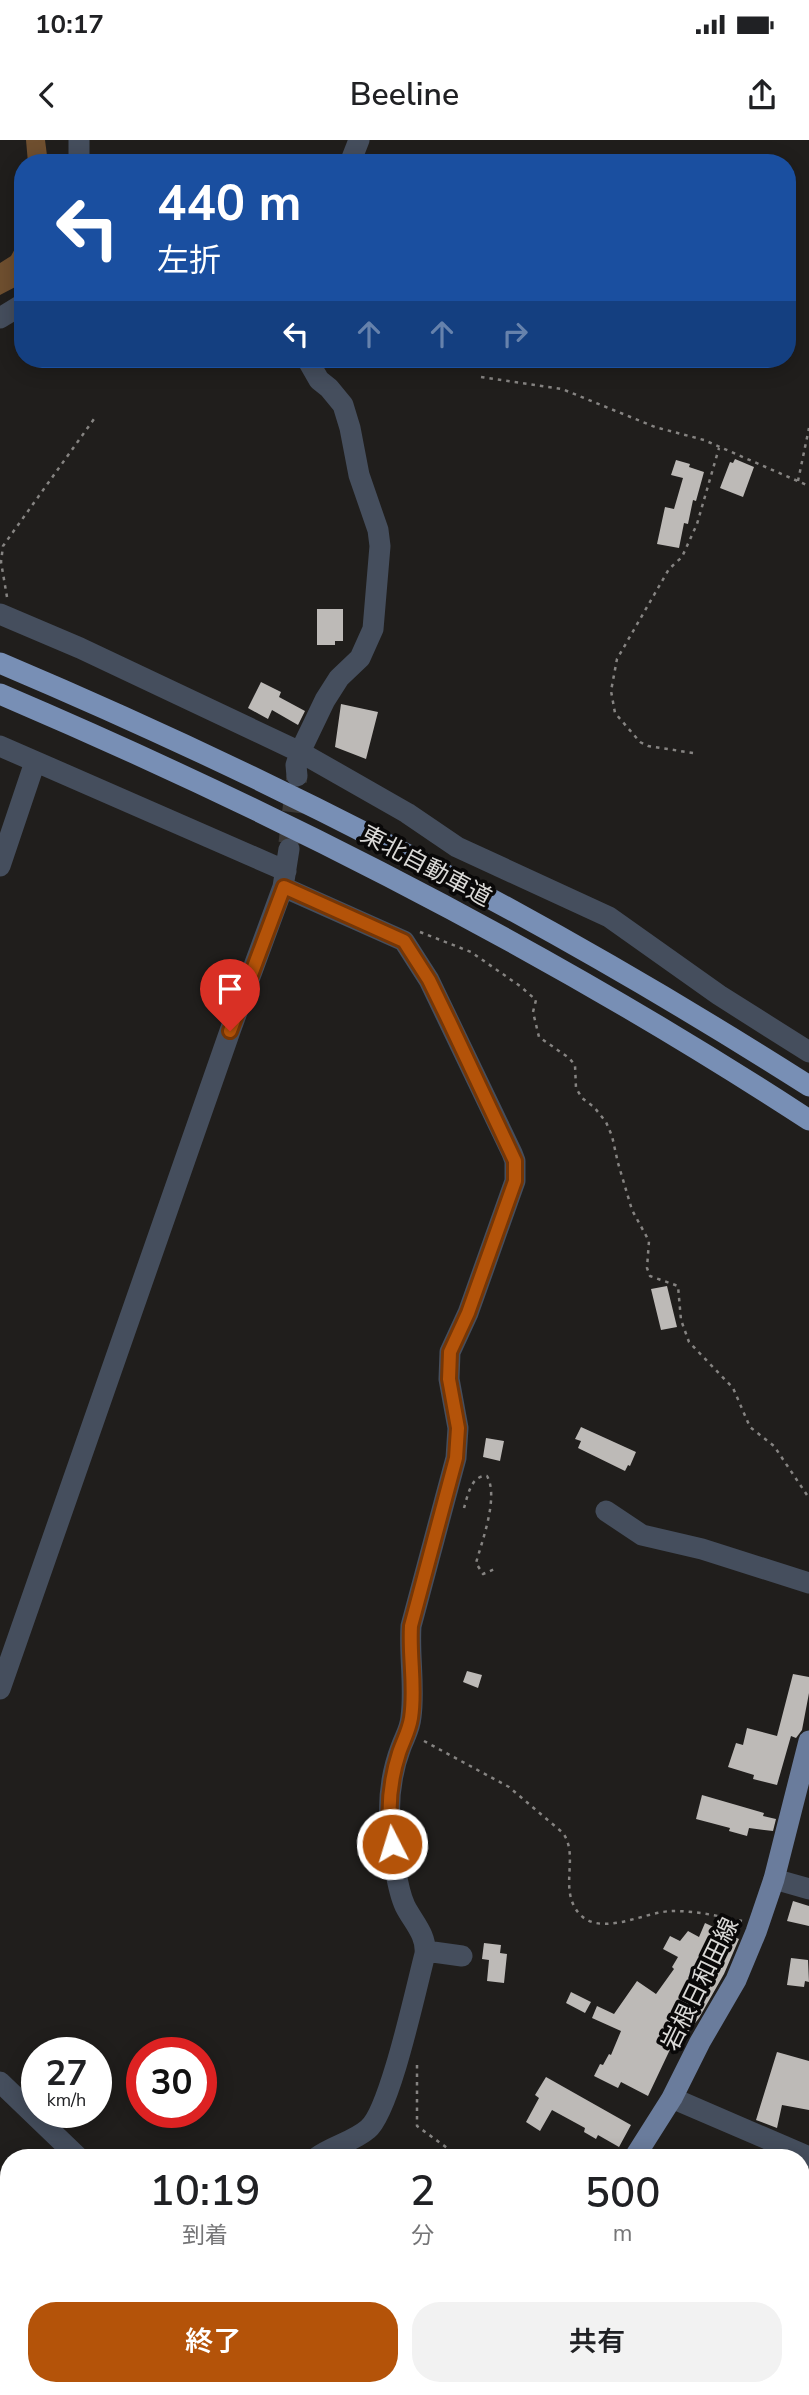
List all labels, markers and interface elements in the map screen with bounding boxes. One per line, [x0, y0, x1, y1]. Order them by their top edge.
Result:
text: 10:17 [35, 7, 104, 42]
text: Beeline [350, 73, 459, 116]
icon: back [28, 76, 66, 114]
icon: share [743, 76, 781, 114]
text: 440 m [157, 170, 301, 237]
icon: left [42, 182, 133, 273]
text: 左折 [157, 239, 221, 282]
icon: left [277, 315, 315, 353]
icon: ahead [350, 315, 388, 353]
icon: ahead [423, 315, 461, 353]
icon: right [496, 315, 534, 353]
street label: 東北自動車道 [355, 818, 497, 914]
pin [200, 959, 260, 1031]
icon: arrive [211, 970, 249, 1008]
position arrow [355, 1807, 429, 1881]
street label: 岩根日和田線 [654, 1912, 746, 2056]
speed limit sign: 30 [126, 2037, 217, 2128]
text: 27 [45, 2050, 88, 2097]
text: km/h [47, 2088, 86, 2112]
text: 10:19 [150, 2163, 260, 2220]
text: 2 [410, 2163, 435, 2220]
text: 500 [585, 2165, 660, 2222]
text: m [613, 2218, 632, 2249]
text: 到着 [182, 2220, 228, 2251]
text: 分 [411, 2220, 434, 2251]
button: 終了 [28, 2302, 398, 2382]
button: 共有 [412, 2302, 782, 2382]

